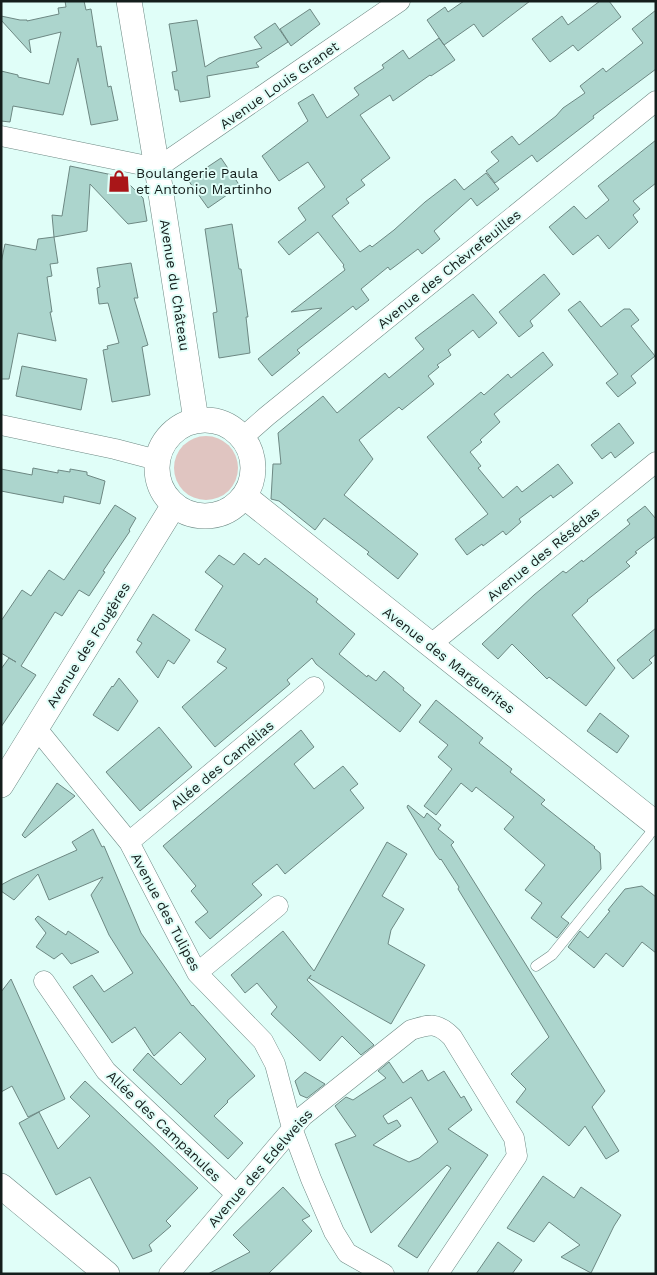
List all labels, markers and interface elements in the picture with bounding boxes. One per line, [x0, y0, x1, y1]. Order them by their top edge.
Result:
street label: Avenue Louis Granet [217, 38, 342, 132]
place label: Boulangerie Paula et Antonio Martinho [136, 165, 272, 197]
shop icon: Boulangerie Paula et Antonio Martinho [106, 168, 132, 194]
street label: Avenue des Chèvrefeuilles [374, 206, 524, 332]
street label: Avenue du Château [157, 218, 193, 352]
street label: Avenue des Résédas [484, 504, 602, 604]
street label: Avenue des Fougères [43, 579, 133, 711]
street label: Avenue des Marguerites [380, 603, 518, 717]
street label: Allée des Camélias [167, 717, 277, 813]
street label: Avenue des Tulipes [128, 850, 204, 974]
street label: Allée des Campanules [104, 1067, 224, 1185]
street label: Avenue des Edelweiss [204, 1106, 316, 1230]

